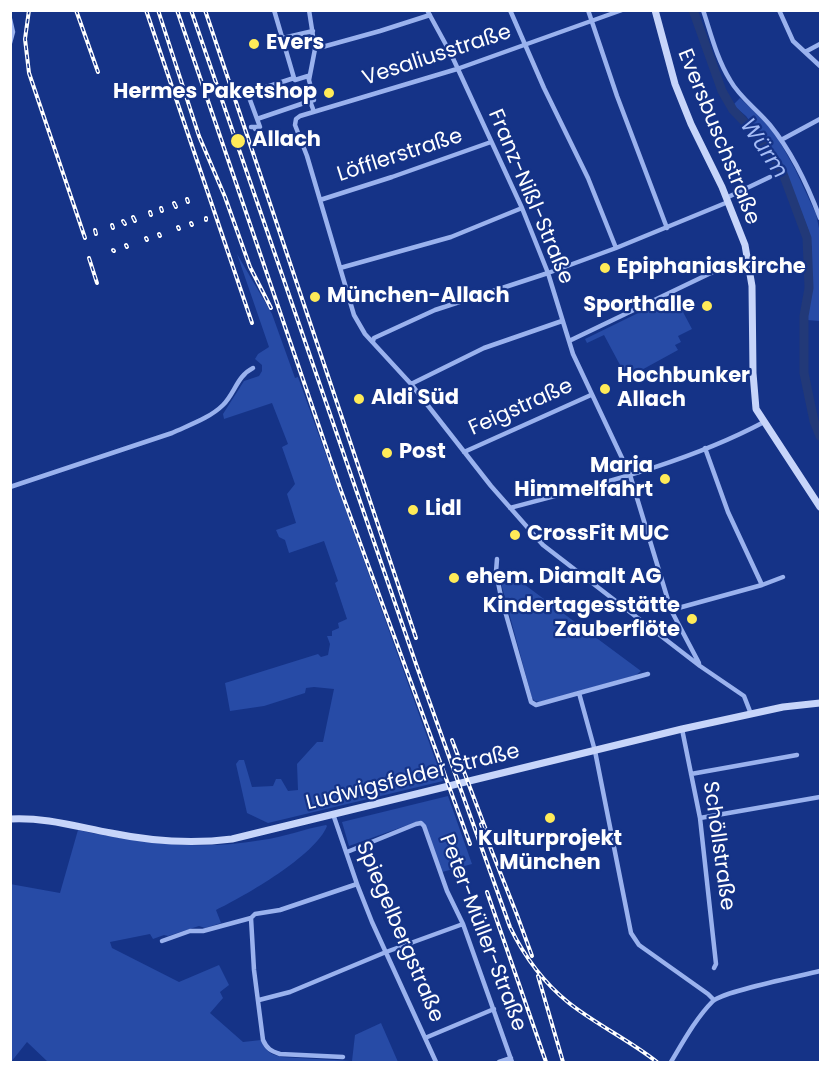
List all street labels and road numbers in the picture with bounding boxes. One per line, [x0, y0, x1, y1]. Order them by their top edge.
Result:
street label: Vesaliusstraße [359, 20, 515, 92]
street label: Eversbuschstraße [671, 46, 765, 228]
street label: Franz-Nißl-Straße [482, 106, 578, 288]
street label: Löfflerstraße [334, 124, 466, 188]
street label: Feigstraße [465, 374, 577, 442]
street label: Ludwigsfelder Straße [304, 739, 522, 817]
street label: Schöllstraße [696, 780, 740, 912]
street label: Peter-Müller-Straße [433, 831, 531, 1035]
street label: Spiegelbergstraße [349, 838, 449, 1026]

